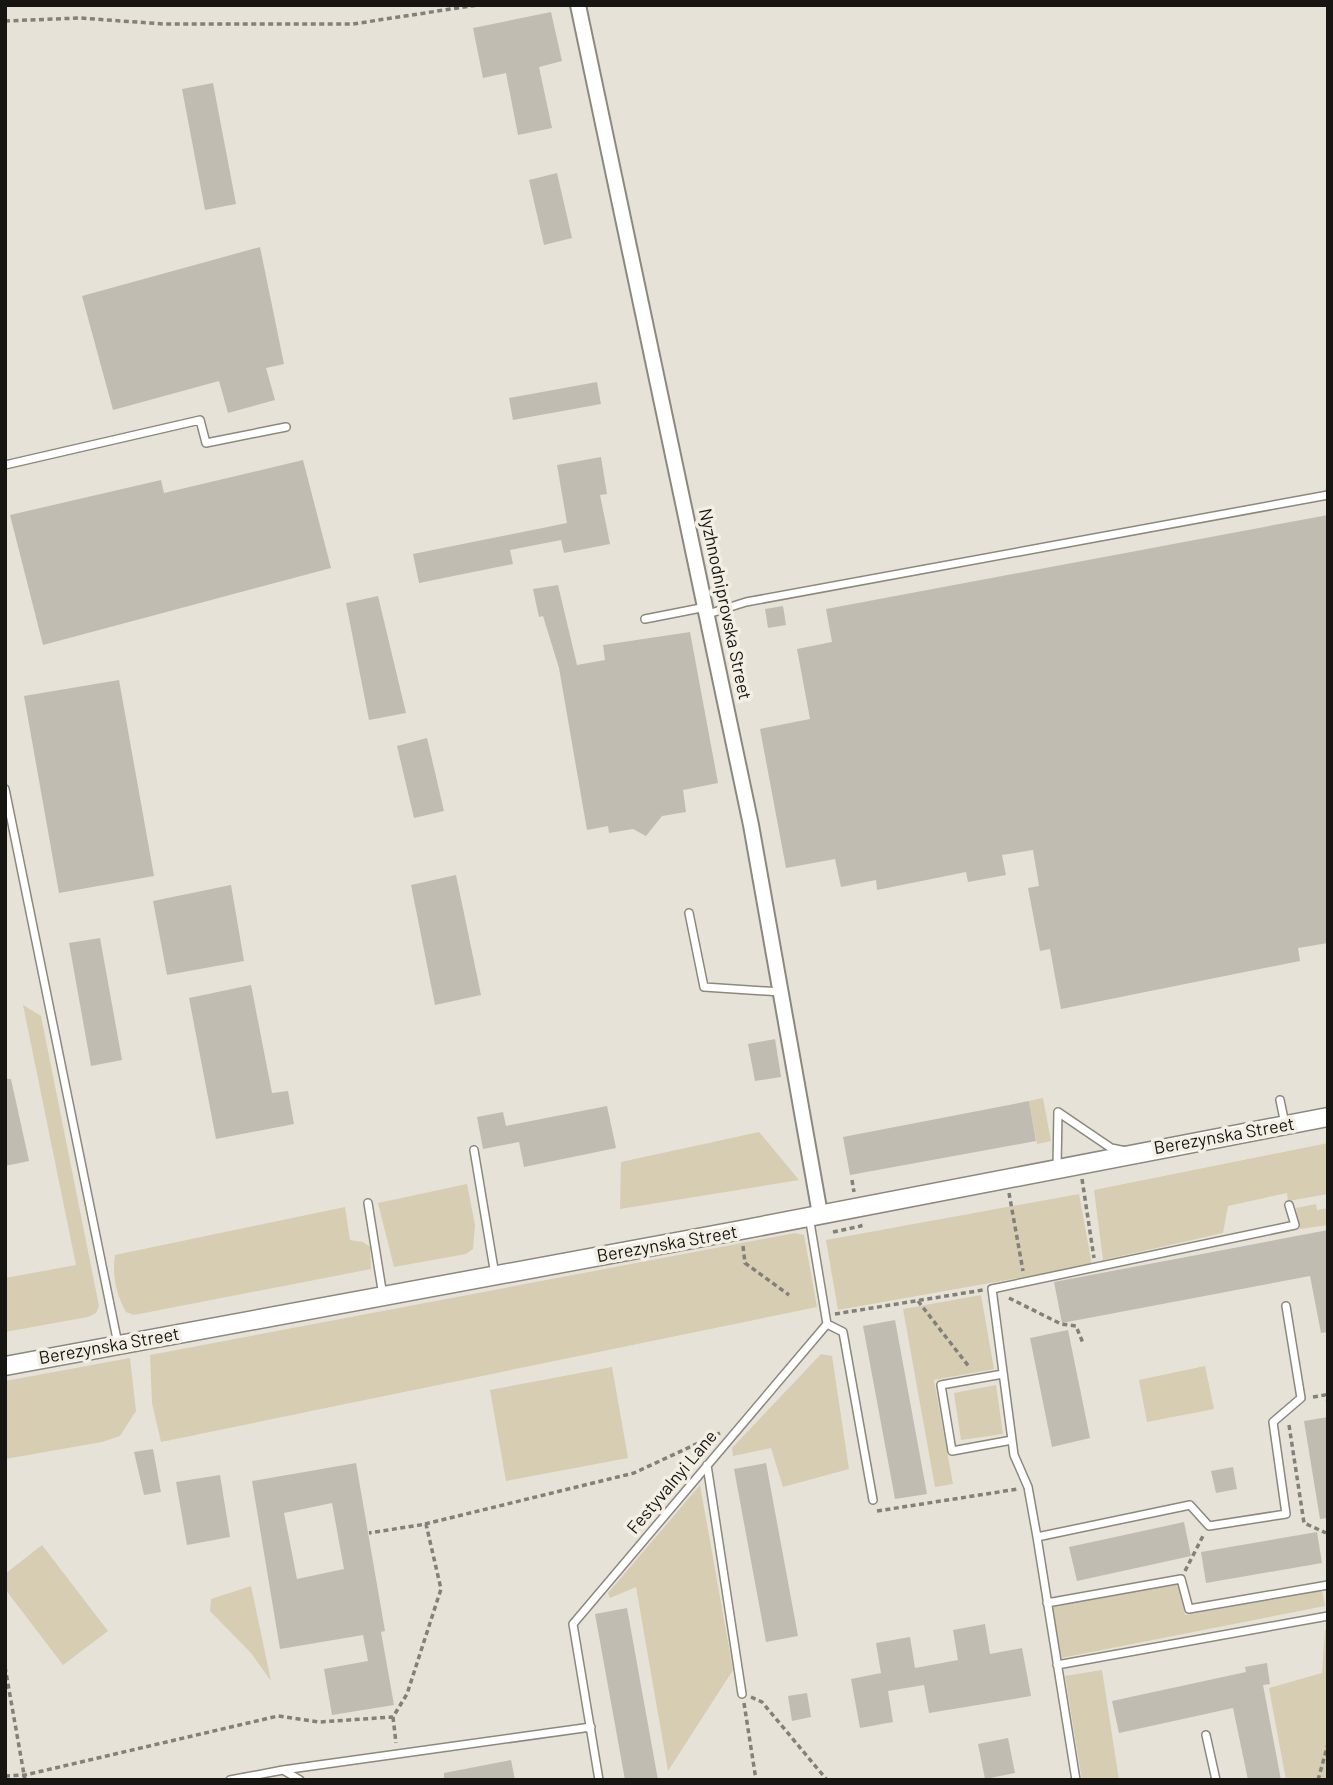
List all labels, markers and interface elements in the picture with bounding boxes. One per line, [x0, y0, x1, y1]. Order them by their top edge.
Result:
street label: Nyzhnodniprovska Street [695, 506, 757, 701]
street label: Berezynska Street [1152, 1112, 1296, 1158]
street label: Berezynska Street [595, 1220, 739, 1266]
street label: Berezynska Street [37, 1322, 181, 1368]
street label: Festyvalnyi Lane [621, 1425, 721, 1538]

